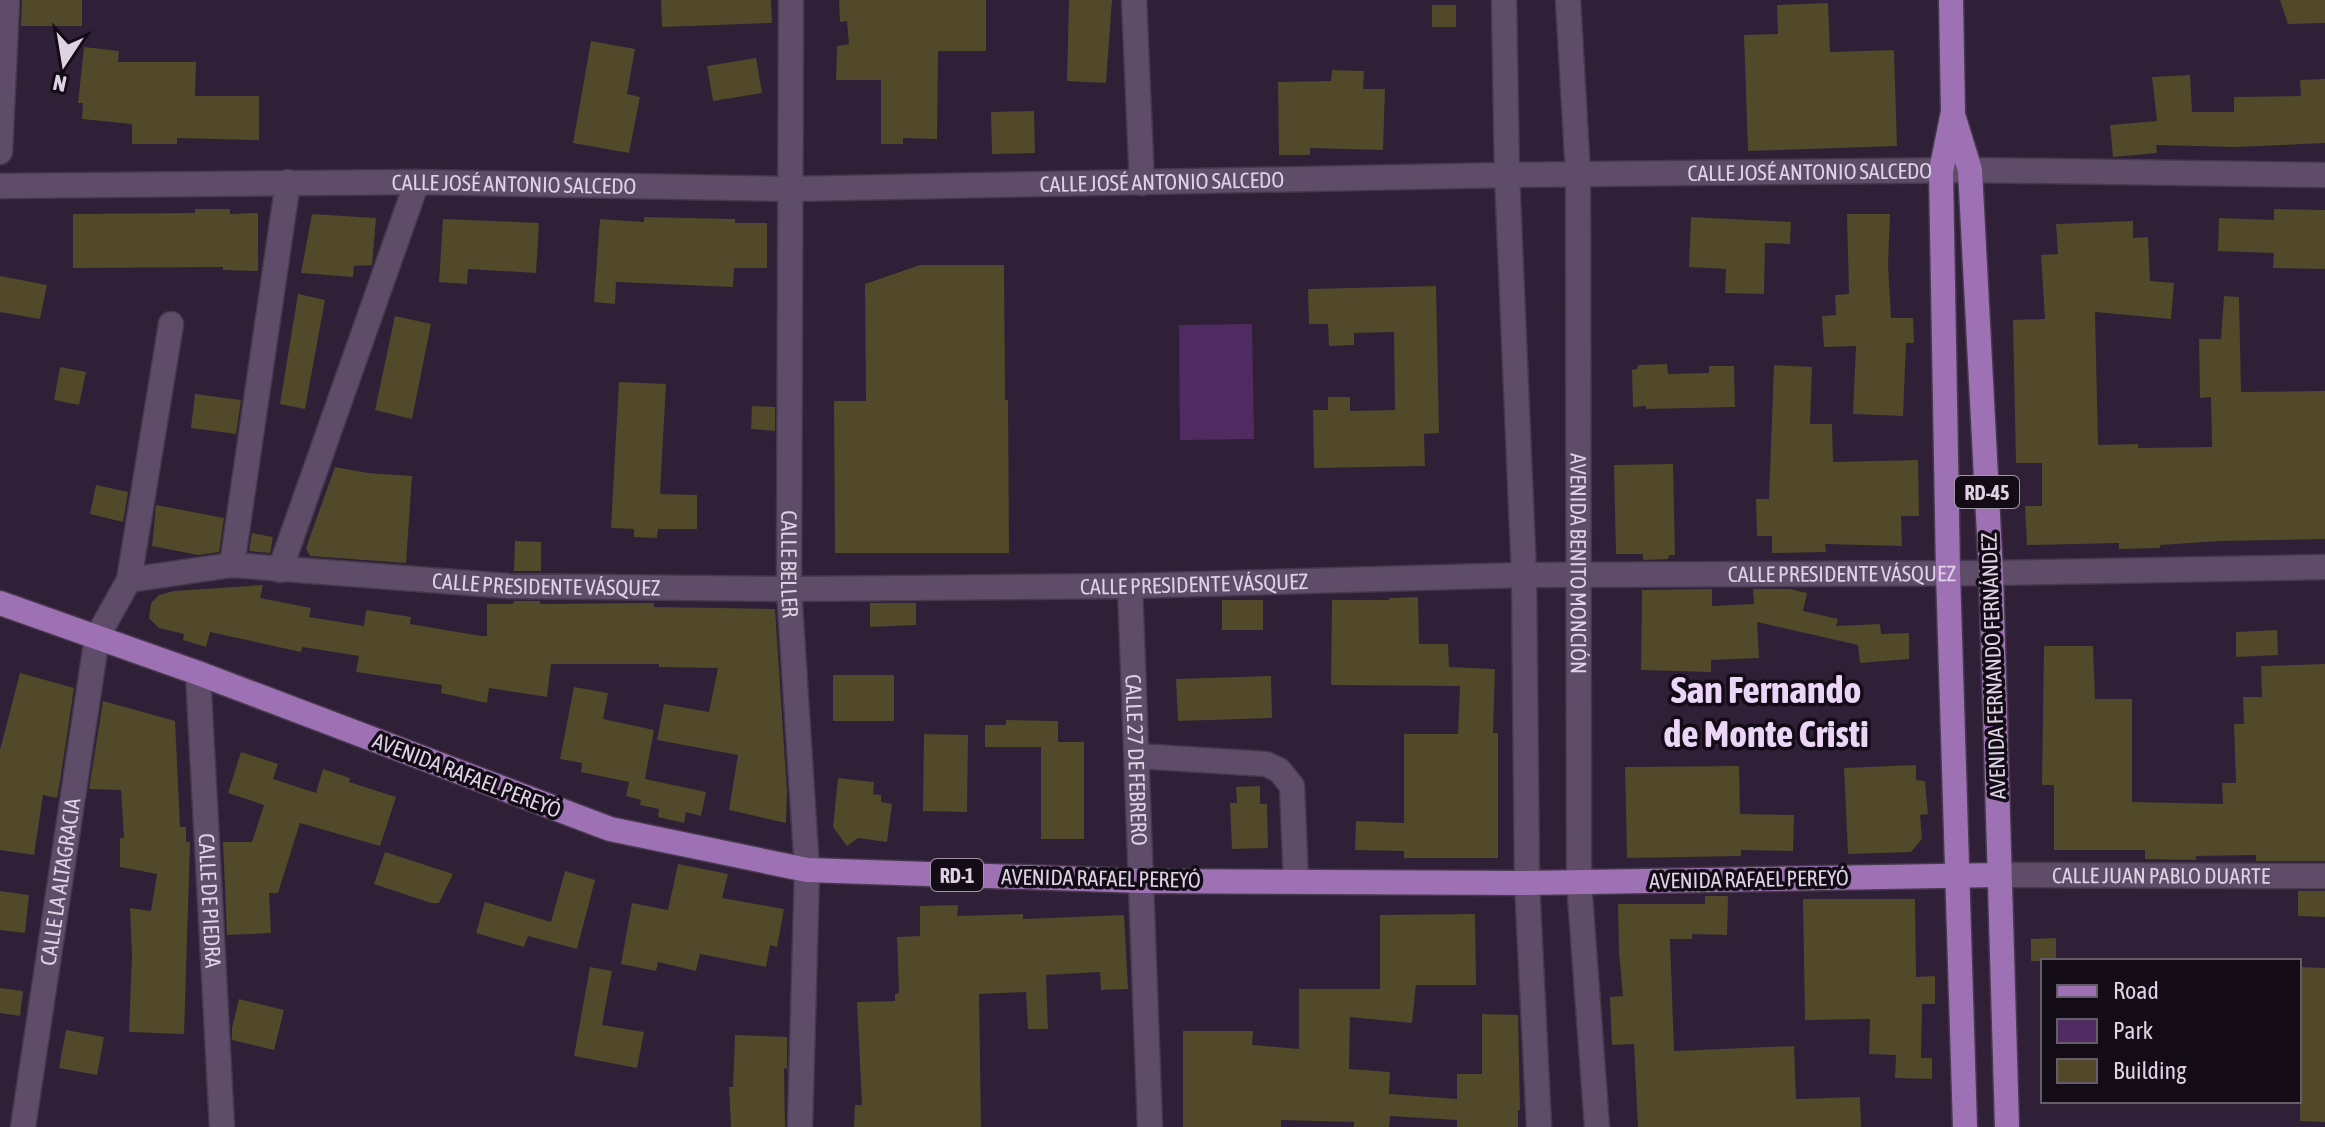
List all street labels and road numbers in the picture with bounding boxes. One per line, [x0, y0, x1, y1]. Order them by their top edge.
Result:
street label: CALLE JOSÉ ANTONIO SALCEDO [1687, 157, 1932, 186]
street label: CALLE JOSÉ ANTONIO SALCEDO [1039, 166, 1284, 197]
street label: CALLE JOSÉ ANTONIO SALCEDO [392, 169, 636, 199]
street label: AVENIDA BENITO MONCIÓN [1565, 453, 1592, 674]
road number: RD-45 [1955, 476, 2019, 508]
street label: CALLE BELLER [776, 510, 804, 618]
street label: AVENIDA FERNANDO FERNÁNDEZ [1975, 532, 2011, 800]
street label: CALLE PRESIDENTE VÁSQUEZ [1728, 560, 1956, 587]
street label: CALLE PRESIDENTE VÁSQUEZ [431, 567, 661, 601]
street label: CALLE PRESIDENTE VÁSQUEZ [1080, 568, 1309, 599]
street label: CALLE 27 DE FEBRERO [1120, 674, 1153, 846]
street label: AVENIDA RAFAEL PEREYÓ [369, 727, 565, 823]
street label: CALLE LA ALTAGRACIA [35, 796, 86, 967]
street label: CALLE DE PIEDRA [193, 833, 227, 969]
road number: RD-1 [931, 859, 983, 891]
street label: CALLE JUAN PABLO DUARTE [2052, 862, 2271, 889]
street label: AVENIDA RAFAEL PEREYÓ [1001, 863, 1201, 893]
street label: AVENIDA RAFAEL PEREYÓ [1649, 864, 1849, 894]

